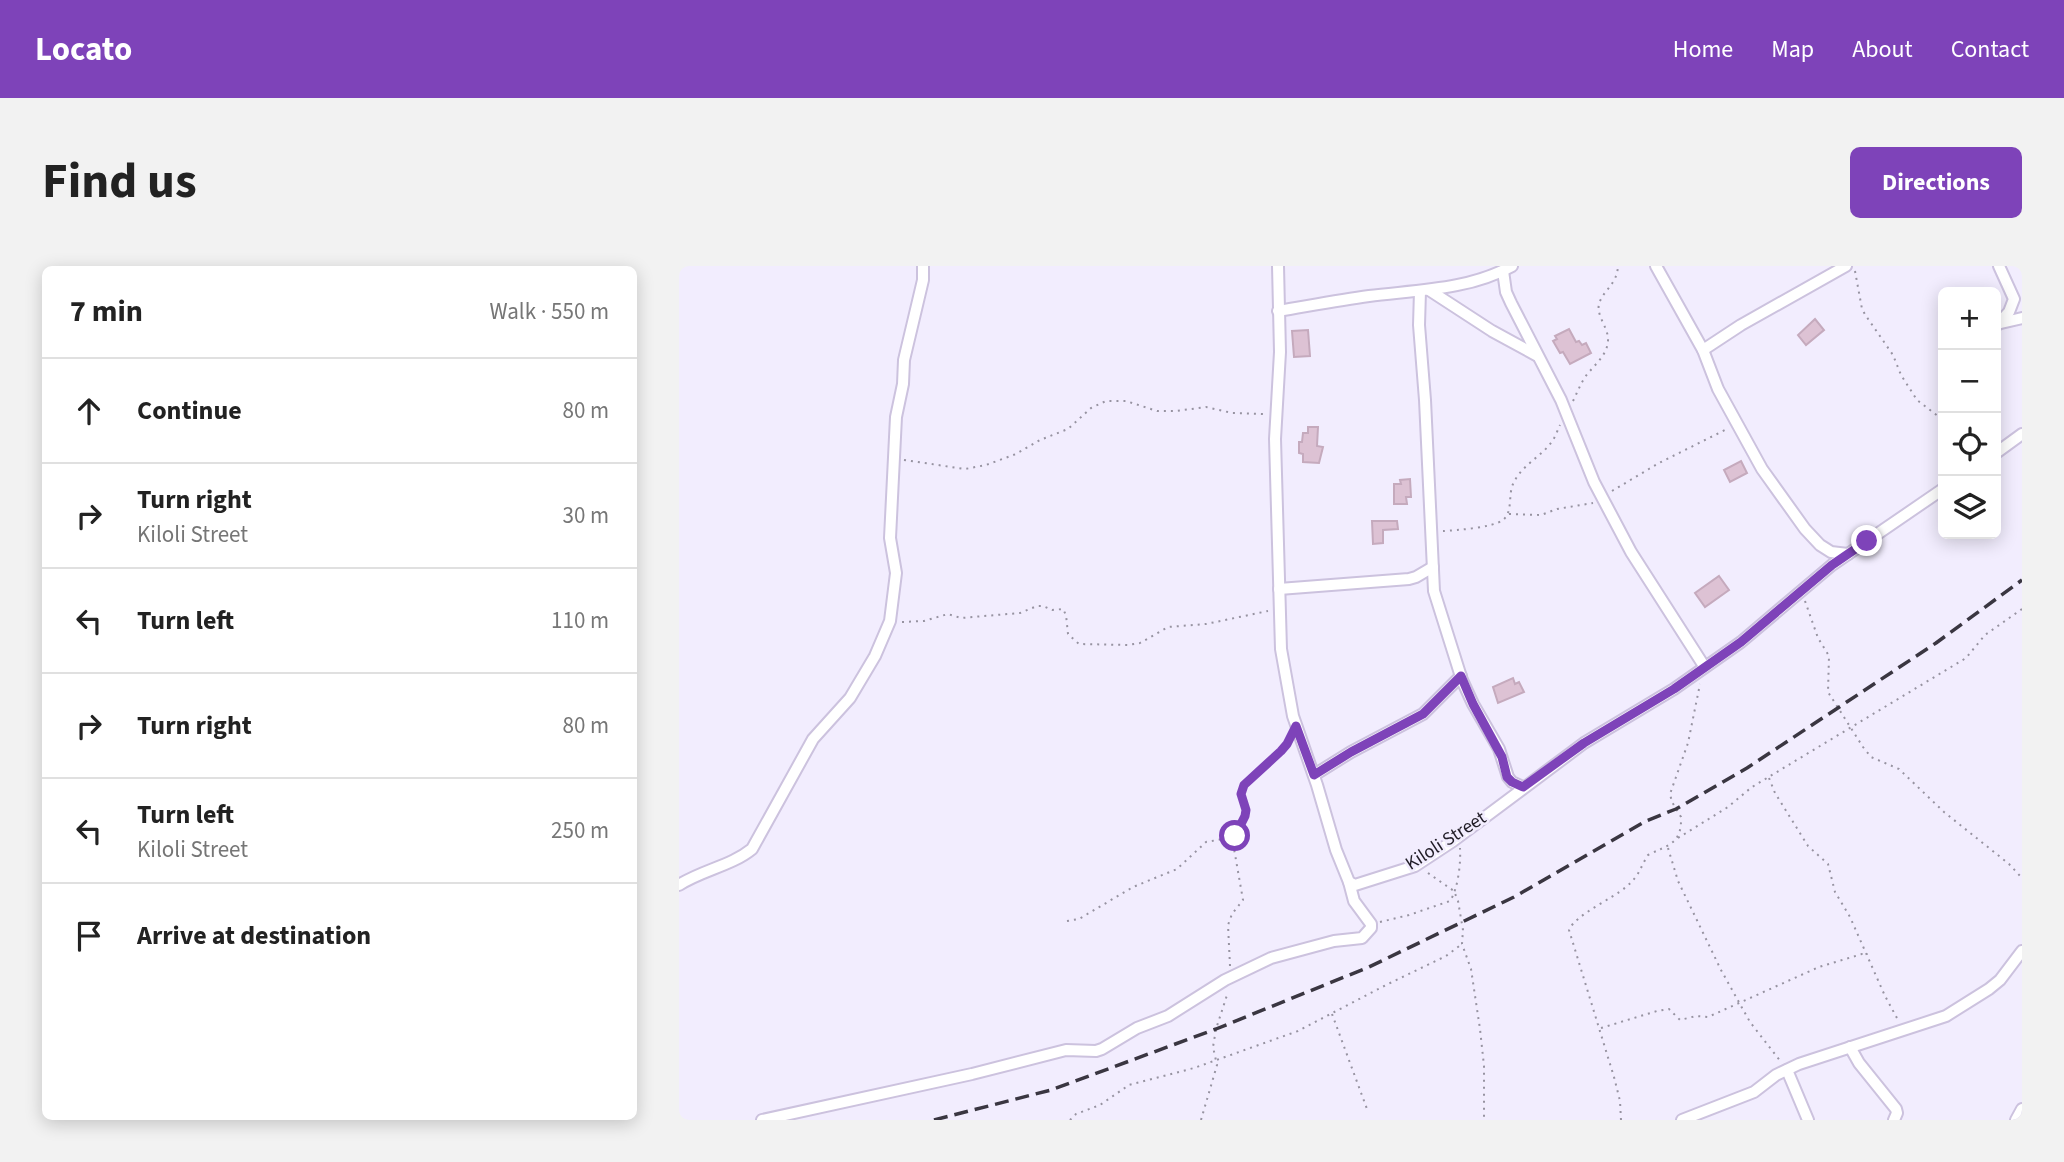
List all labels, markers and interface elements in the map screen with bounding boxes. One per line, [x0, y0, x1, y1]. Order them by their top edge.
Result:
text: Locato [35, 26, 132, 73]
text: Home [1673, 32, 1733, 67]
text: Map [1771, 32, 1814, 67]
text: About [1852, 32, 1913, 67]
text: Contact [1951, 32, 2029, 67]
text: Find us [42, 147, 197, 217]
button: Directions [1850, 147, 2022, 218]
map controls [1938, 287, 2001, 539]
button: + [1938, 287, 2001, 350]
text: 7 min [70, 290, 143, 333]
text: Walk · 550 m [490, 295, 609, 328]
button: − [1938, 350, 2001, 413]
icon: ahead [70, 392, 108, 430]
text: Continue [137, 392, 242, 429]
text: 80 m [562, 394, 609, 427]
button: locate [1938, 413, 2001, 476]
button: layers [1938, 476, 2001, 539]
text: Turn right [137, 481, 252, 518]
icon: right [70, 497, 108, 535]
text: 30 m [562, 499, 609, 532]
text: Kiloli Street [137, 518, 248, 551]
route end [1851, 525, 1882, 556]
icon: left [70, 602, 108, 640]
text: Turn left [137, 602, 234, 639]
text: 110 m [551, 604, 609, 637]
icon: right [70, 707, 108, 745]
text: Turn right [137, 707, 252, 744]
text: 80 m [562, 709, 609, 742]
text: Turn left [137, 796, 234, 833]
street label: Kiloli Street [1400, 804, 1492, 877]
icon: left [70, 812, 108, 850]
text: 250 m [551, 814, 609, 847]
route start [1219, 820, 1250, 851]
text: Kiloli Street [137, 833, 248, 866]
icon: arrive [70, 917, 108, 955]
text: Arrive at destination [137, 917, 371, 954]

